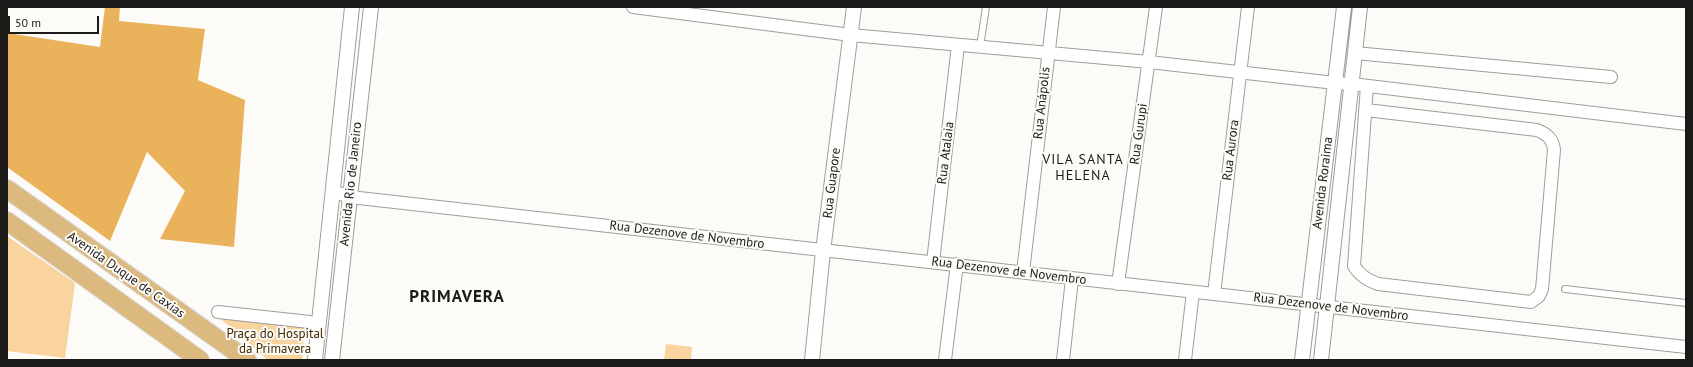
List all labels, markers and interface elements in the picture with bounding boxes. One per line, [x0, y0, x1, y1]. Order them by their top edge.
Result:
scale bar [10, 8, 101, 34]
text: 50 m [15, 15, 41, 30]
street label: Rua Anápolis [1030, 66, 1054, 140]
street label: Rua Gurupi [1127, 102, 1151, 166]
street label: Rua Aurora [1220, 119, 1242, 181]
street label: Avenida Rio de Janeiro [337, 121, 365, 247]
street label: Rua Atalaia [934, 121, 958, 185]
street label: Avenida Roraima [1310, 136, 1336, 230]
street label: Rua Guapore [820, 147, 844, 219]
district label: VILA SANTA HELENA [1042, 152, 1124, 184]
street label: Rua Dezenove de Novembro [609, 218, 765, 252]
street label: Avenida Duque de Caxias [64, 229, 188, 321]
street label: Rua Dezenove de Novembro [931, 254, 1087, 288]
district label: PRIMAVERA [409, 287, 505, 307]
street label: Rua Dezenove de Novembro [1253, 290, 1409, 324]
park label: Praça do Hospital da Primavera [226, 326, 324, 357]

